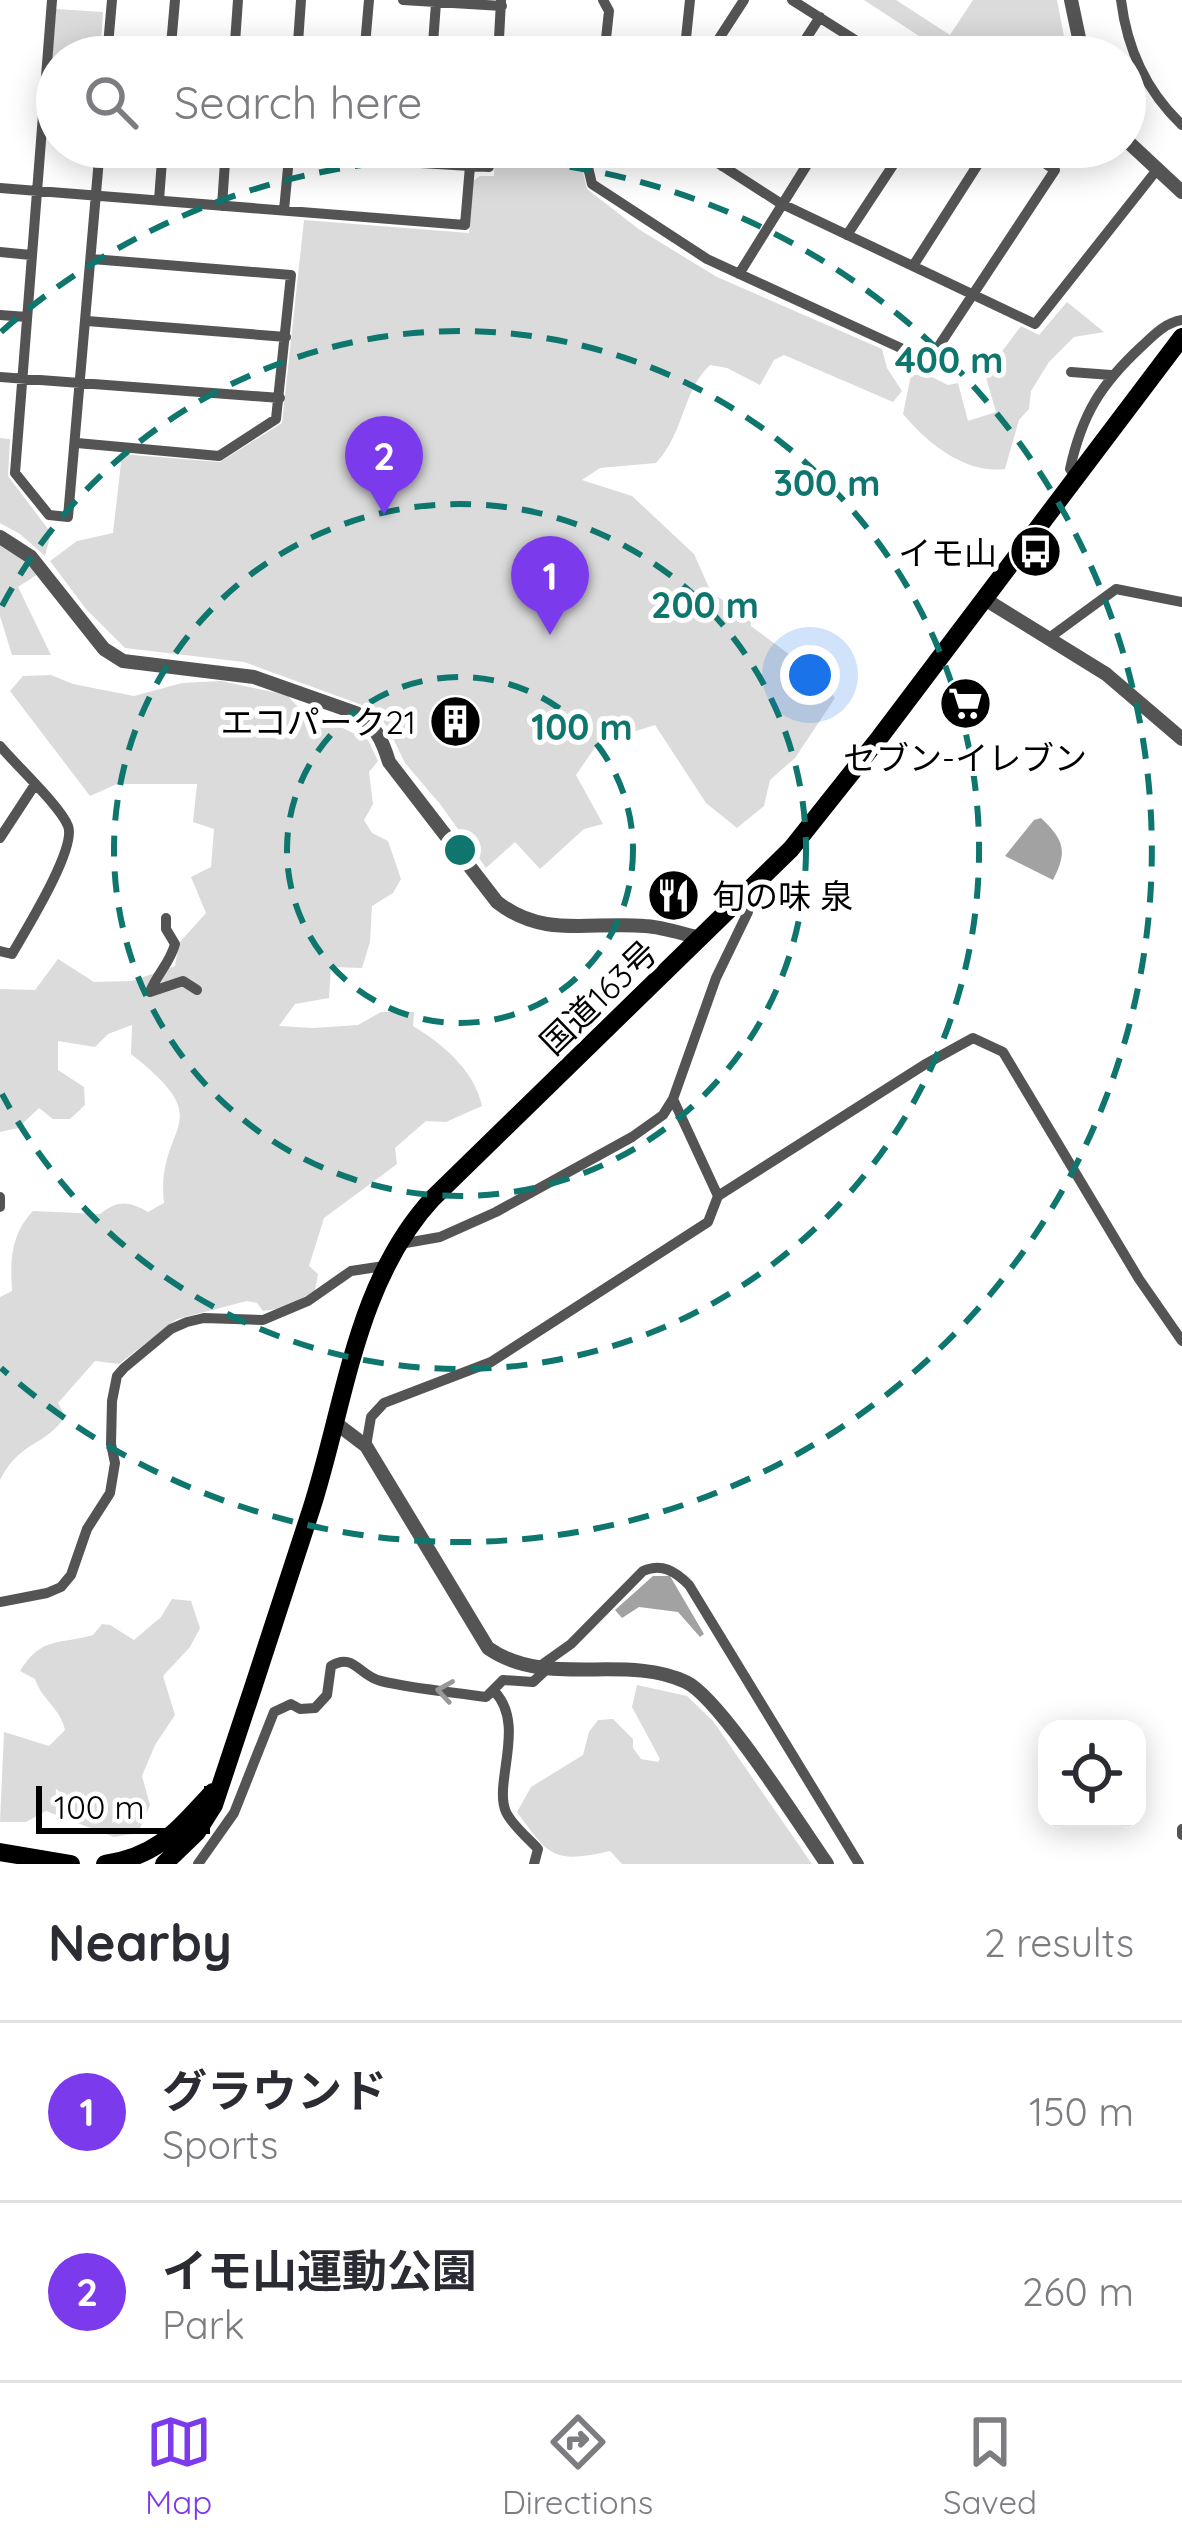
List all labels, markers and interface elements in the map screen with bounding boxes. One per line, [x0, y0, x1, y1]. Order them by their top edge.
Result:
search box [36, 36, 1146, 168]
icon: search [78, 69, 144, 135]
text: Search here [174, 74, 422, 130]
text: 400 m [895, 337, 1003, 382]
pin: 2 [345, 416, 423, 515]
text: 300 m [774, 460, 880, 505]
bus stop icon: イモ山 [1008, 524, 1064, 580]
place label: イモ山 [898, 532, 997, 573]
pin: 1 [511, 536, 589, 635]
text: 200 m [651, 582, 759, 627]
your location [780, 645, 840, 705]
supermarket icon: セブン-イレブン [937, 675, 993, 731]
building icon: エコパーク21 [427, 693, 483, 749]
place label: エコパーク21 [221, 701, 416, 742]
text: 100 m [531, 704, 633, 749]
place label: セブン-イレブン [843, 737, 1087, 778]
centre of rings [439, 829, 481, 871]
restaurant icon: 旬の味 泉 [645, 867, 701, 923]
place label: 旬の味 泉 [712, 875, 853, 916]
street label: 国道163号 [531, 931, 665, 1063]
one-way arrow [435, 1679, 455, 1704]
map controls [1038, 1720, 1146, 1828]
button: locate [1038, 1720, 1146, 1828]
scale bar [36, 1780, 210, 1833]
text: 100 m [54, 1786, 145, 1827]
text: Nearby [48, 1910, 232, 1974]
text: 2 results [984, 1918, 1134, 1967]
text: グラウンド [162, 2062, 387, 2118]
text: 1 [79, 2087, 95, 2136]
text: 150 m [1029, 2087, 1134, 2136]
text: Sports [162, 2120, 278, 2169]
text: イモ山運動公園 [162, 2242, 477, 2298]
text: 2 [76, 2267, 98, 2316]
text: 260 m [1022, 2267, 1134, 2316]
text: Park [162, 2300, 245, 2349]
tab: Map [145, 2409, 212, 2522]
tab: Directions [502, 2409, 653, 2522]
tab: Saved [943, 2409, 1037, 2522]

